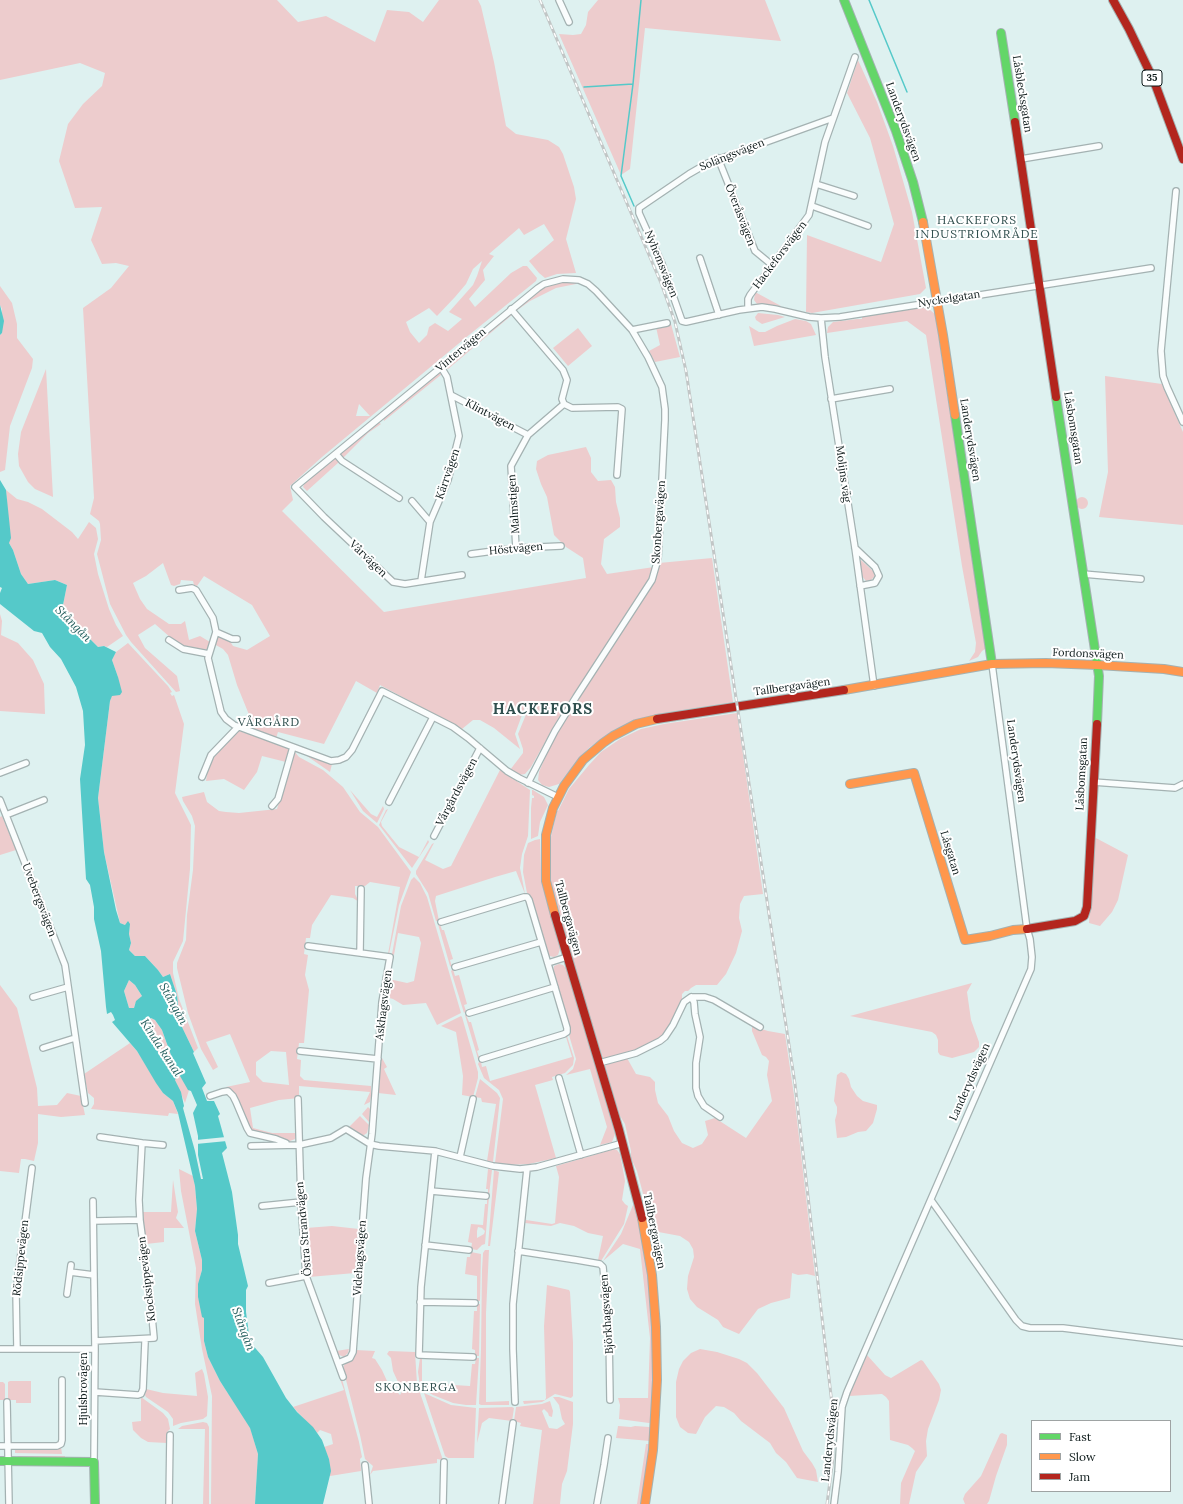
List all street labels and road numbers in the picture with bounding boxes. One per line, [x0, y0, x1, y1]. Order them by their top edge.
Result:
street label: Låsblecksgatan [1009, 55, 1035, 133]
road number: 35 [1142, 70, 1162, 86]
street label: Landerydsvägen [883, 80, 923, 164]
street label: Solängsvägen [698, 136, 766, 174]
street label: Överåsvägen [722, 182, 758, 248]
street label: Hackeforsvägen [750, 218, 810, 292]
street label: Nyhemsvägen [642, 228, 680, 300]
street label: Nyckelgatan [917, 288, 981, 310]
street label: Vintervägen [433, 325, 489, 375]
street label: Låsbomsgatan [1061, 391, 1085, 465]
street label: Klintvägen [463, 396, 517, 434]
street label: Landerydsvägen [957, 398, 983, 482]
street label: Molijns väg [832, 445, 854, 503]
street label: Kärrvägen [433, 447, 463, 501]
street label: Malmstigen [505, 474, 523, 534]
street label: Skonbergavägen [649, 480, 669, 564]
street label: Vårvägen [346, 538, 390, 580]
street label: Höstvägen [488, 540, 544, 558]
street label: Fordonsvägen [1052, 646, 1124, 662]
street label: Tallbergavägen [753, 675, 831, 699]
street label: Landerydsvägen [1004, 719, 1028, 803]
street label: Låsbomsgatan [1073, 737, 1091, 811]
street label: Vårgårdsvägen [434, 756, 480, 828]
street label: Låsgatan [937, 829, 963, 877]
street label: Uvebergsvägen [19, 861, 59, 939]
street label: Tallbergavägen [552, 879, 584, 957]
street label: Askhagsvägen [373, 969, 395, 1041]
street label: Landerydsvägen [947, 1041, 993, 1123]
street label: Östra Strandvägen [293, 1181, 315, 1277]
street label: Tallbergavägen [640, 1192, 668, 1270]
street label: Rödsippevägen [10, 1219, 32, 1297]
street label: Videhagsvägen [351, 1220, 369, 1296]
street label: Klocksippevägen [135, 1236, 159, 1322]
street label: Björkhagsvägen [598, 1274, 616, 1354]
street label: Hjulsbrovägen [77, 1352, 91, 1426]
street label: Landerydsvägen [819, 1398, 841, 1482]

